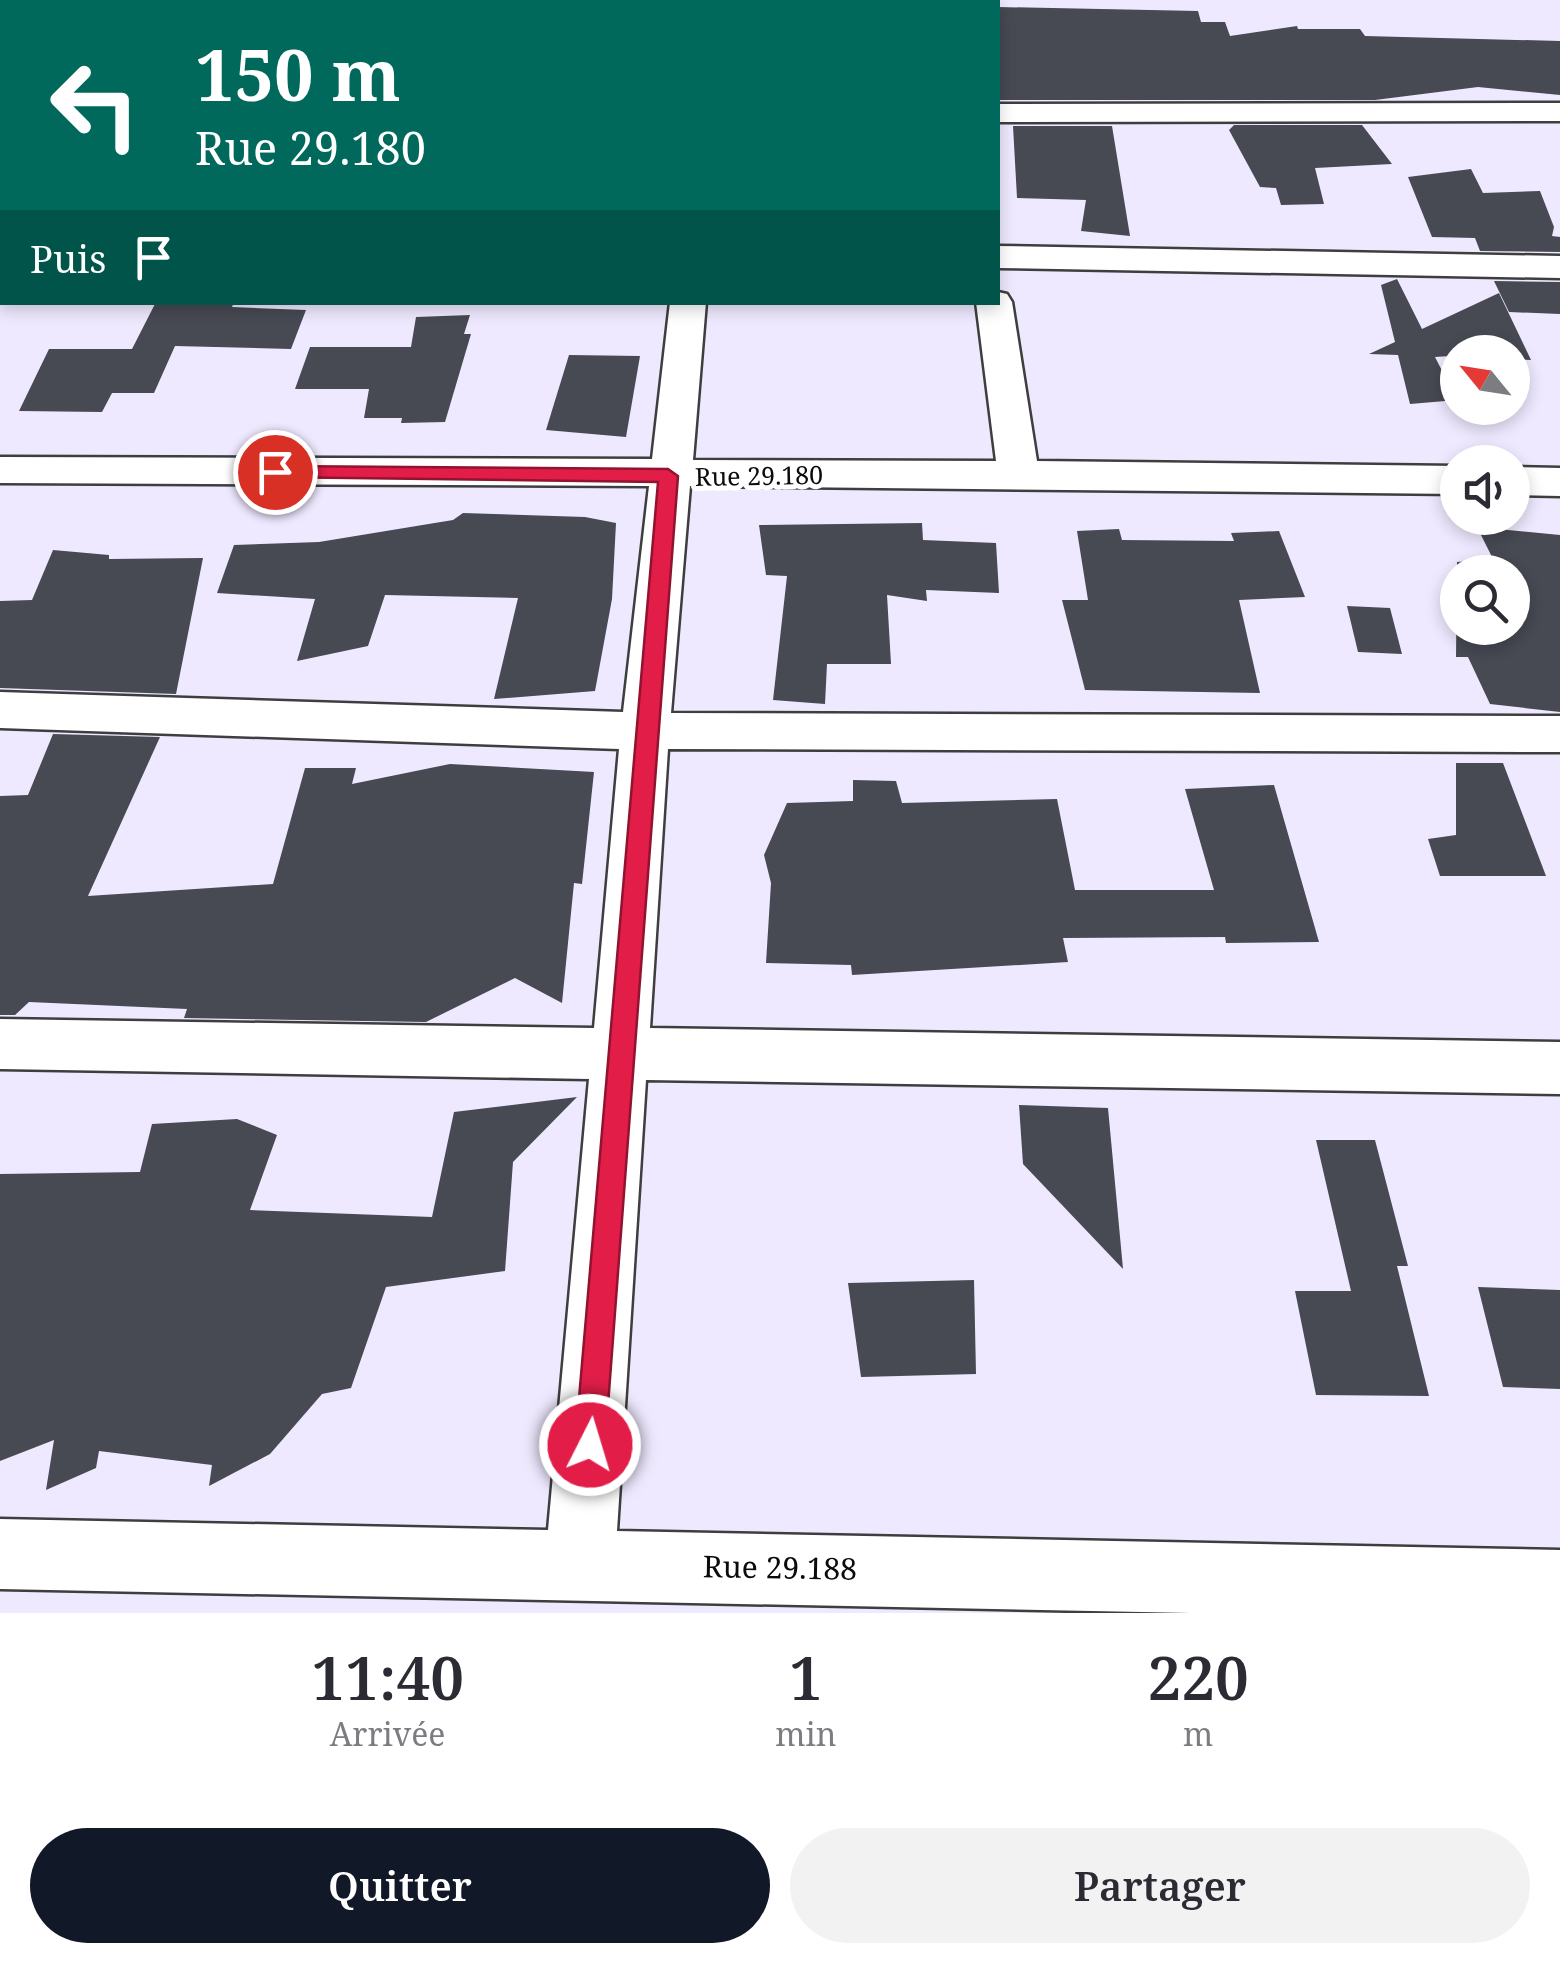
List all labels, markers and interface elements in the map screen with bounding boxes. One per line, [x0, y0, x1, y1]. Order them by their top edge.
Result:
text: 150 m [195, 26, 401, 122]
icon: left [30, 40, 160, 170]
text: Rue 29.180 [195, 117, 426, 178]
icon: arrive [126, 230, 181, 285]
text: Puis [30, 232, 106, 284]
north arrow [1440, 335, 1530, 425]
map controls [1440, 335, 1530, 645]
pin [233, 430, 318, 515]
icon: arrive [248, 445, 303, 500]
button: sound [1440, 445, 1530, 535]
street label: Rue 29.180 [695, 457, 823, 493]
button: search [1440, 555, 1530, 645]
position arrow [538, 1393, 642, 1497]
street label: Rue 29.188 [703, 1545, 857, 1589]
text: 11:40 [311, 1636, 464, 1718]
text: 1 [789, 1636, 823, 1718]
text: 220 [1148, 1636, 1249, 1718]
text: Arrivée [330, 1712, 445, 1755]
text: min [775, 1712, 836, 1755]
text: m [1183, 1712, 1213, 1755]
button: Quitter [30, 1828, 770, 1943]
button: Partager [790, 1828, 1530, 1943]

